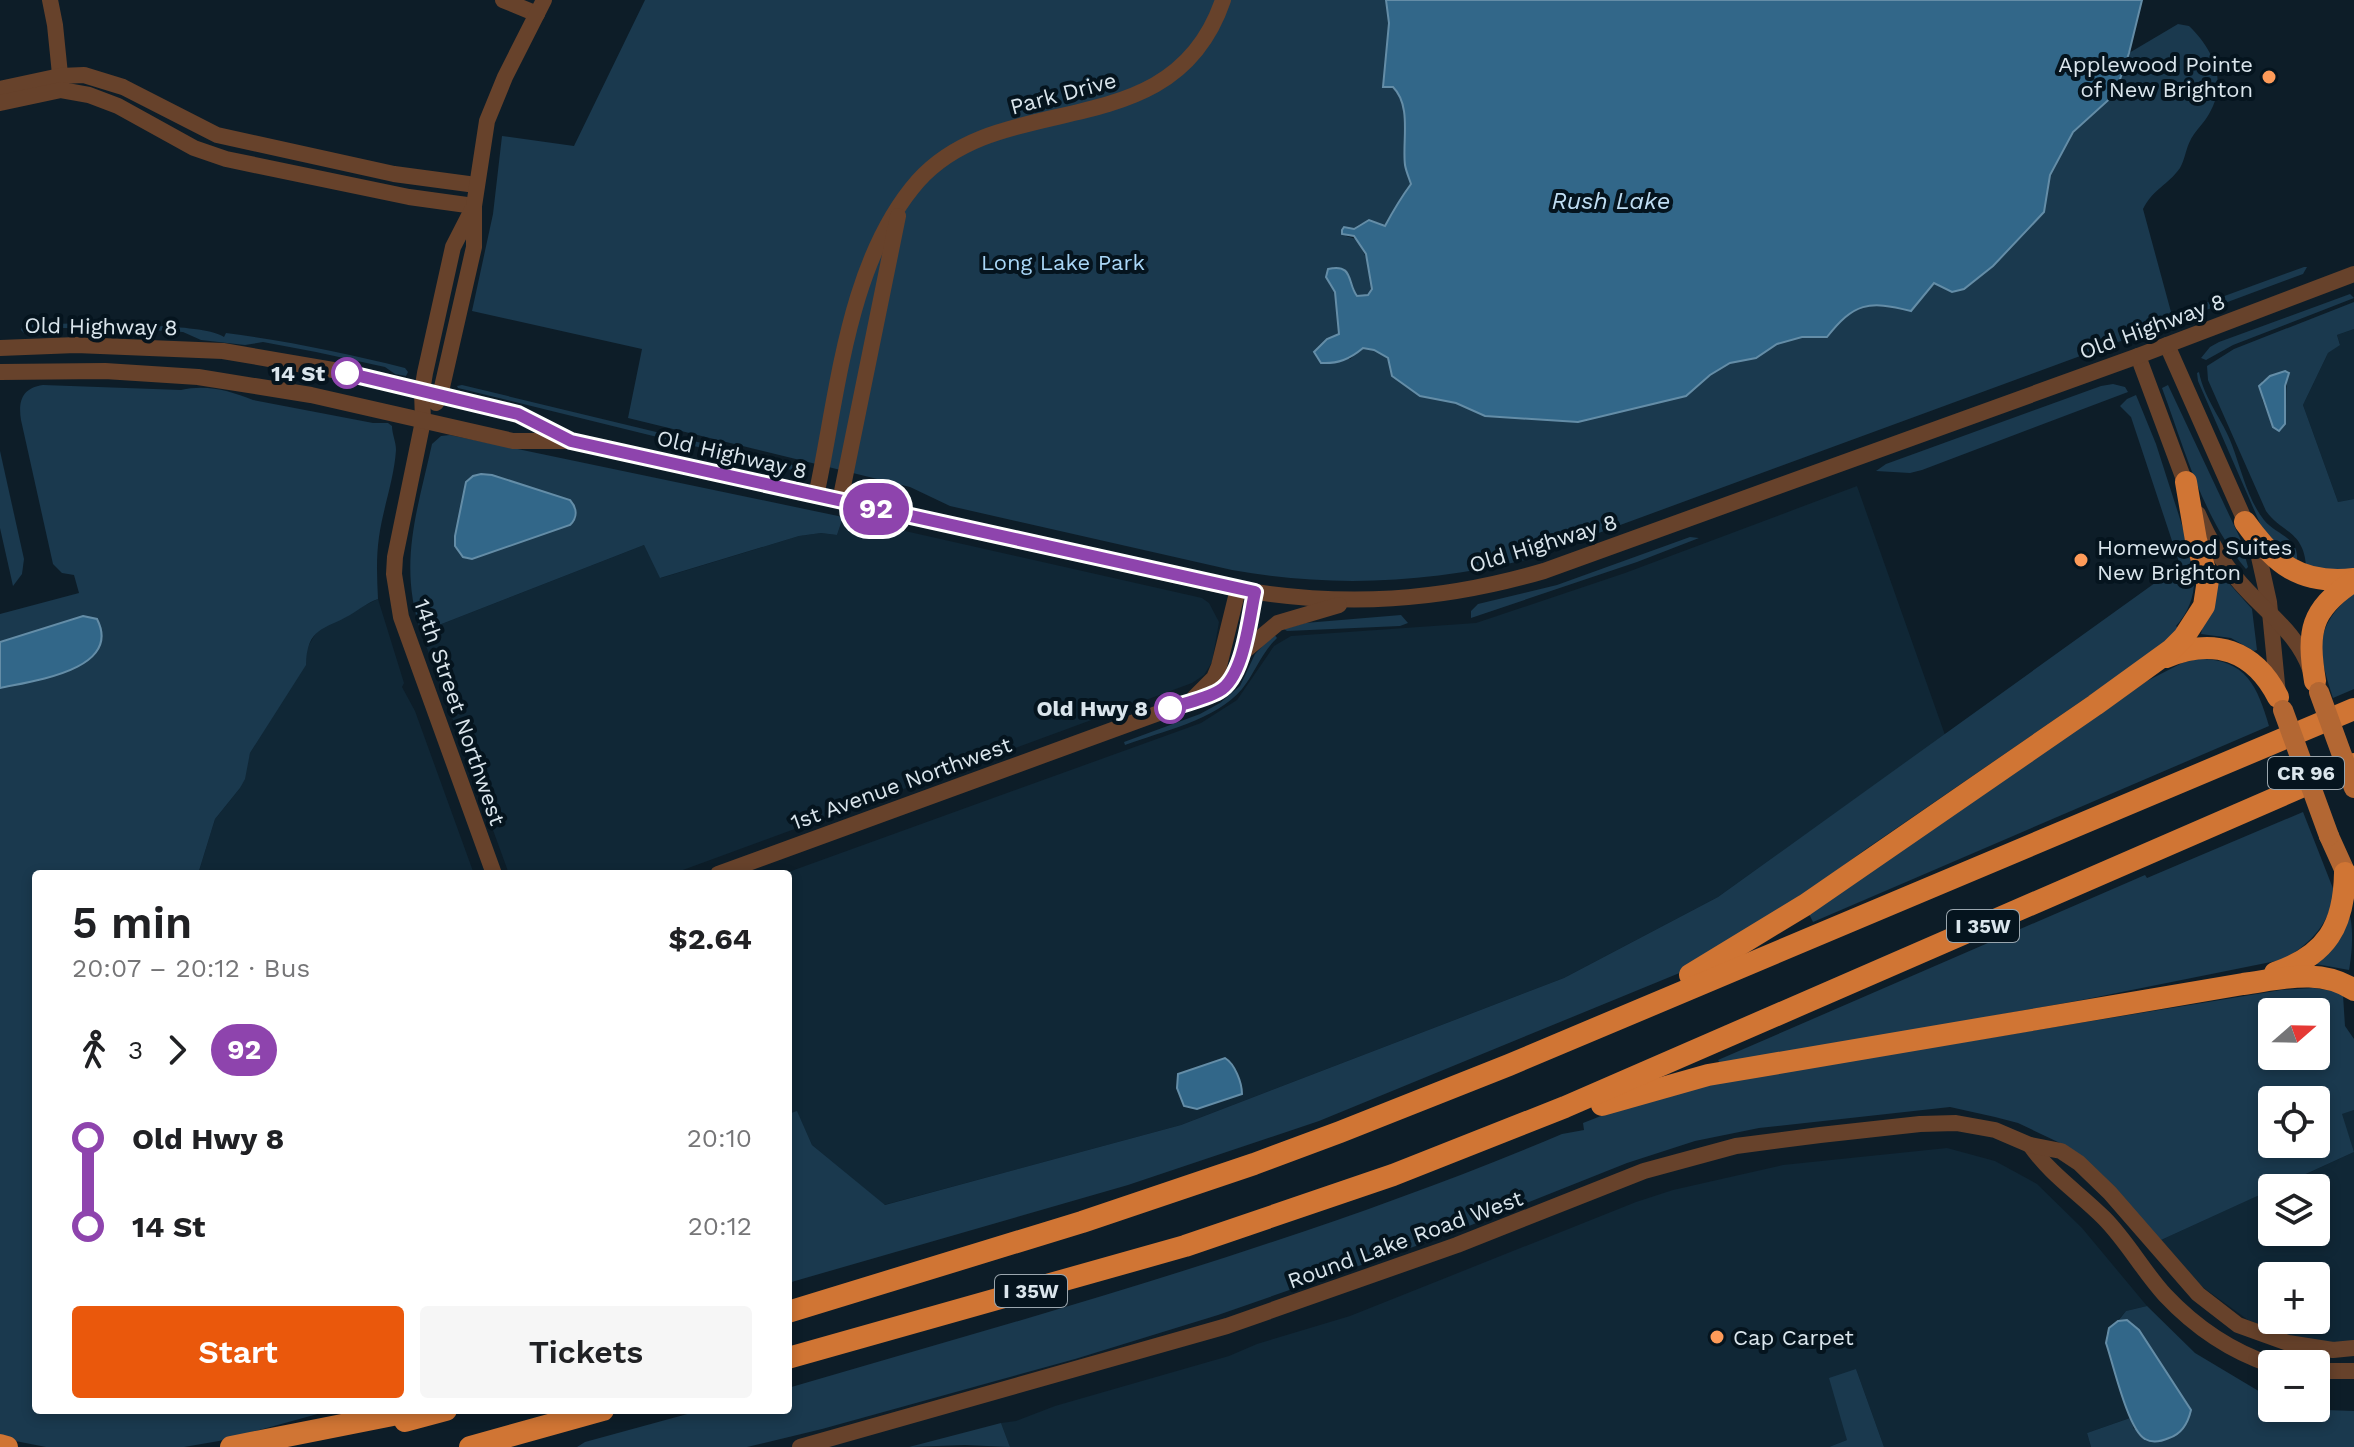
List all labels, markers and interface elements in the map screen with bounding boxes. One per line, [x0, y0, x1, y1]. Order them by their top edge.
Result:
place label: Applewood Pointe of New Brighton [2058, 52, 2253, 102]
street label: Park Drive [1007, 67, 1119, 120]
marker: Applewood Pointe of New Brighton [2260, 68, 2278, 86]
water label: Rush Lake [1552, 187, 1670, 215]
park label: Long Lake Park [981, 250, 1145, 275]
street label: Old Highway 8 [2076, 288, 2229, 364]
street label: Old Highway 8 [24, 313, 178, 340]
marker: 14 St [332, 358, 362, 388]
place label: 14 St [271, 361, 325, 386]
street label: Old Highway 8 [654, 425, 809, 484]
line badge: 92 [840, 483, 912, 535]
text: 92 [859, 492, 893, 525]
street label: Old Highway 8 [1466, 509, 1620, 578]
place label: Homewood Suites New Brighton [2097, 535, 2292, 585]
marker: Homewood Suites New Brighton [2072, 551, 2090, 569]
street label: 14th Street Northwest [409, 596, 510, 829]
marker: Old Hwy 8 [1155, 693, 1185, 723]
place label: Old Hwy 8 [1036, 696, 1148, 721]
street label: 1st Avenue Northwest [787, 732, 1015, 835]
road number: CR 96 [2268, 757, 2344, 789]
text: 5 min [72, 897, 192, 949]
road number: I 35W [1947, 910, 2019, 942]
text: $2.64 [669, 921, 752, 956]
text: 20:07 – 20:12 · Bus [72, 953, 310, 983]
north arrow [2258, 998, 2330, 1070]
map controls [2258, 998, 2330, 1422]
icon: walk [72, 1028, 116, 1072]
icon: forward [155, 1028, 199, 1072]
text: 92 [227, 1033, 261, 1066]
text: 3 [128, 1035, 143, 1065]
button: locate [2258, 1086, 2330, 1158]
text: Old Hwy 8 [132, 1121, 284, 1156]
text: 20:10 [687, 1123, 752, 1153]
button: layers [2258, 1174, 2330, 1246]
street label: Round Lake Road West [1284, 1185, 1526, 1294]
text: 14 St [132, 1209, 205, 1244]
text: 20:12 [688, 1211, 752, 1241]
button: + [2258, 1262, 2330, 1334]
road number: I 35W [995, 1275, 1067, 1307]
button: Start [72, 1306, 404, 1398]
button: Tickets [420, 1306, 752, 1398]
place label: Cap Carpet [1733, 1325, 1854, 1350]
marker: Cap Carpet [1708, 1328, 1726, 1346]
button: − [2258, 1350, 2330, 1422]

